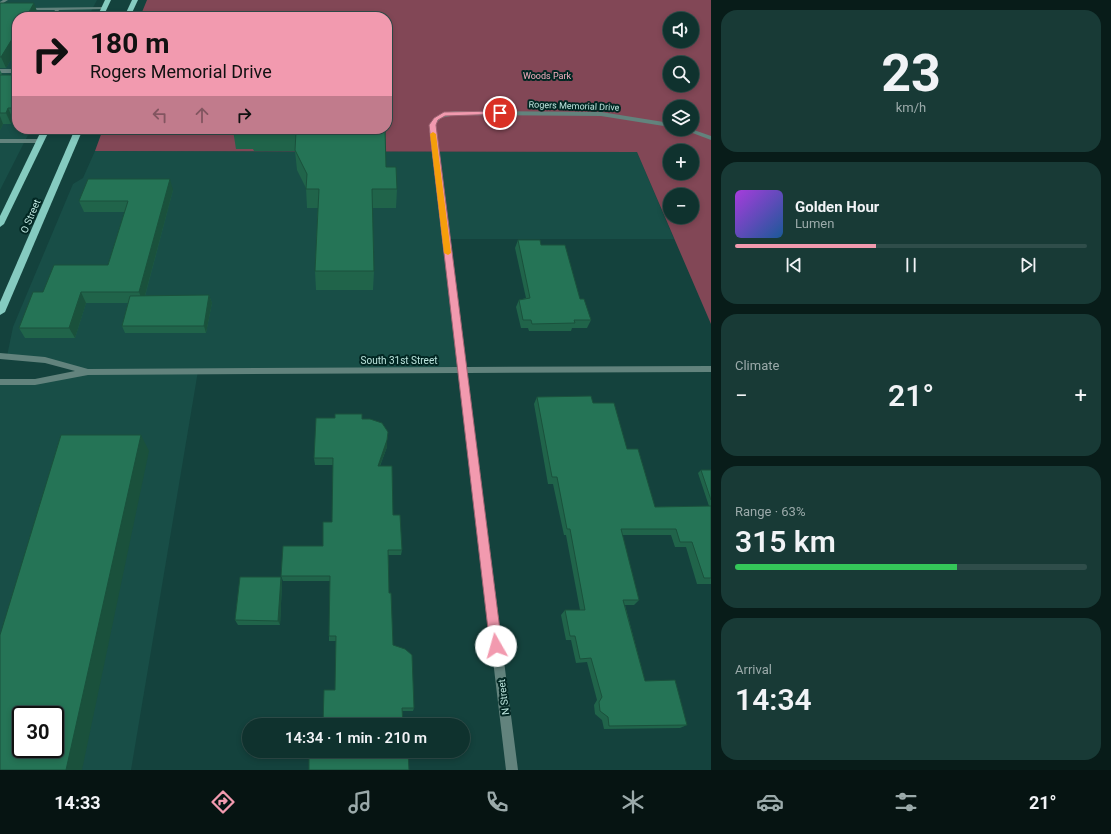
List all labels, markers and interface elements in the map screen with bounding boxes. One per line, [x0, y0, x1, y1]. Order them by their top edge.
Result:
map controls [663, 12, 699, 224]
button: sound [663, 12, 699, 48]
text: 180 m [90, 27, 169, 60]
icon: right [24, 28, 76, 80]
text: 23 [881, 43, 941, 104]
button: search [663, 56, 699, 92]
text: Rogers Memorial Drive [90, 61, 272, 82]
park label: Woods Park [523, 71, 572, 81]
pin [483, 96, 517, 130]
street label: Rogers Memorial Drive [528, 99, 620, 113]
button: layers [663, 100, 699, 136]
text: km/h [896, 100, 926, 115]
icon: arrive [489, 102, 511, 124]
icon: left [149, 104, 171, 126]
icon: ahead [191, 104, 213, 126]
icon: right [233, 104, 255, 126]
button: + [663, 144, 699, 180]
button: − [663, 188, 699, 224]
street label: O Street [18, 198, 43, 235]
text: Golden Hour [795, 198, 879, 216]
text: Lumen [795, 216, 834, 231]
icon: previous [783, 254, 805, 276]
icon: pause [900, 254, 922, 276]
icon: next [1017, 254, 1039, 276]
street label: South 31st Street [361, 355, 437, 366]
text: Climate [735, 358, 779, 373]
text: 21° [888, 378, 934, 413]
text: − [735, 383, 748, 408]
text: + [1075, 383, 1087, 408]
text: Range · 63% [735, 504, 805, 519]
text: 315 km [735, 524, 836, 559]
position arrow [475, 625, 517, 667]
text: Arrival [735, 662, 772, 677]
street label: N Street [496, 678, 511, 715]
text: 14:34 [735, 682, 812, 717]
speed limit sign: 30 [12, 706, 64, 758]
text: 14:34 · 1 min · 210 m [285, 729, 427, 747]
icon: directions [209, 788, 237, 816]
icon: music [346, 788, 374, 816]
icon: phone [483, 788, 511, 816]
icon: climate [619, 788, 647, 816]
icon: car [756, 788, 784, 816]
icon: filters [892, 788, 920, 816]
text: 14:33 [54, 792, 101, 813]
text: 21° [1029, 792, 1057, 813]

